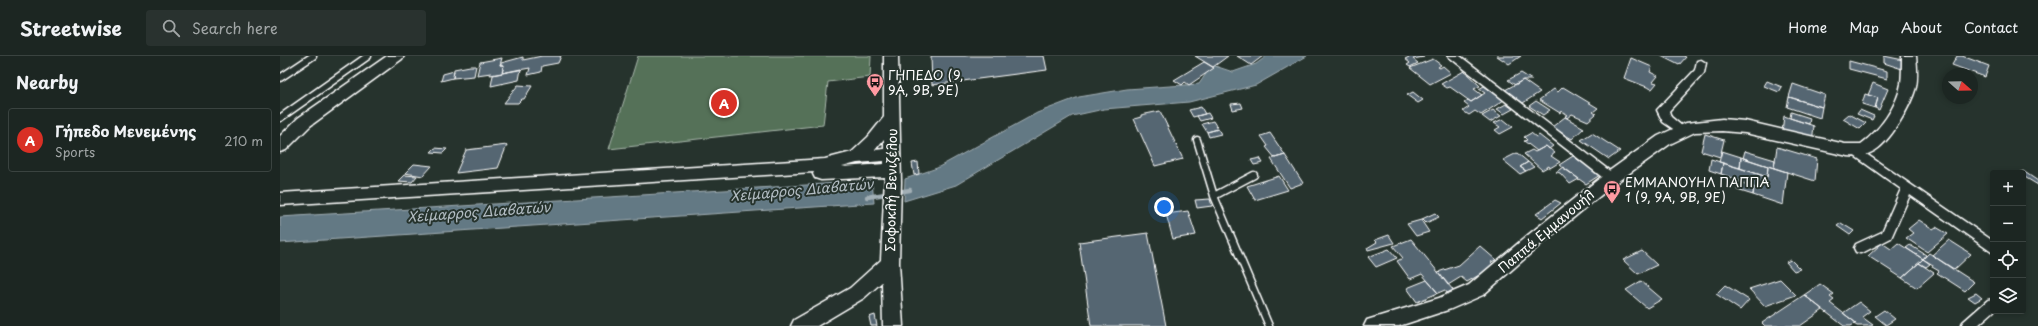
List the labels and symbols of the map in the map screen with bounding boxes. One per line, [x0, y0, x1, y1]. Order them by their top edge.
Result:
place label: ΓΗΠΕΔΟ (9, 9Α, 9Β, 9Ε) [888, 65, 963, 99]
north arrow [1942, 68, 1978, 104]
bus stop icon: ΓΗΠΕΔΟ (9, 9Α, 9Β, 9Ε) [865, 72, 885, 97]
pin: A [711, 88, 737, 118]
street label: Σοφοκλή Βενιζέλου [880, 128, 901, 252]
place label: ΕΜΜΑΝΟΥΗΛ ΠΑΠΠΑ 1 (9, 9Α, 9Β, 9Ε) [1625, 172, 1769, 206]
water label: Χείμαρρος Διαβατών [730, 173, 875, 206]
bus stop icon: ΕΜΜΑΝΟΥΗΛ ΠΑΠΠΑ 1 (9, 9Α, 9Β, 9Ε) [1602, 179, 1622, 204]
street label: Παππά Εμμανουήλ [1494, 185, 1598, 277]
water label: Χείμαρρος Διαβατών [407, 196, 552, 227]
your location [1154, 197, 1174, 217]

